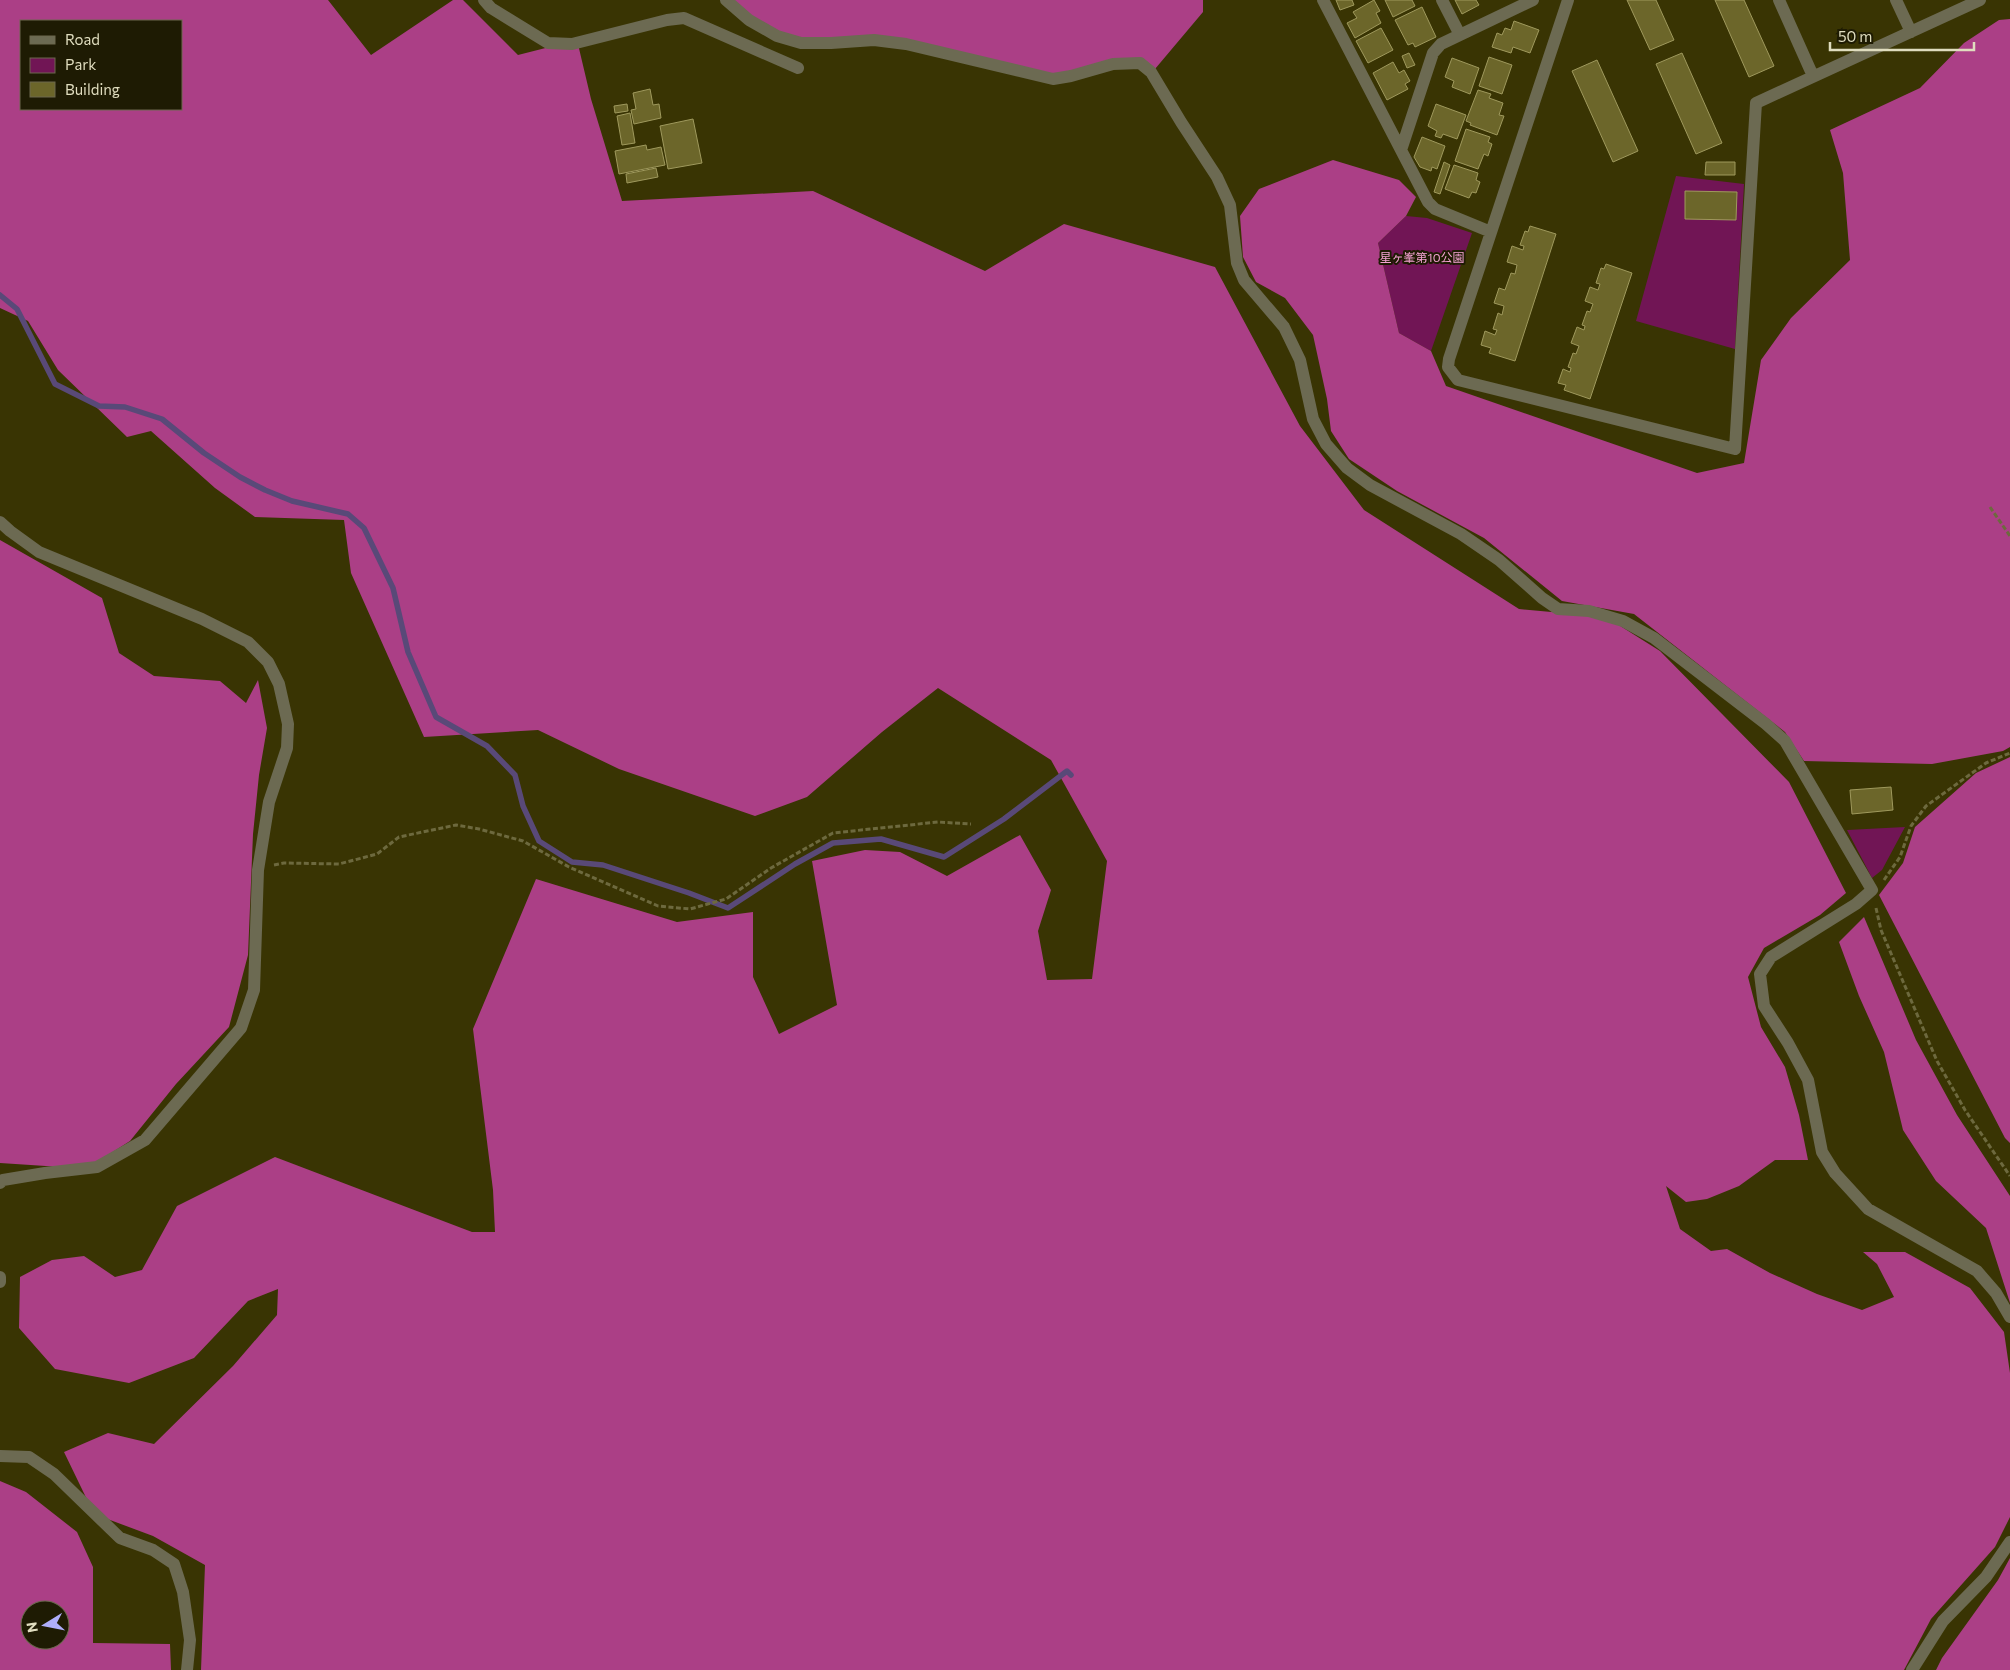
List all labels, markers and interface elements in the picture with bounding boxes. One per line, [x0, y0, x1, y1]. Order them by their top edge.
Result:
legend [20, 20, 182, 110]
scale bar [1830, 20, 1974, 52]
text: 50 m [1838, 27, 1872, 45]
text: Road [65, 30, 100, 48]
text: Park [65, 55, 96, 73]
text: Building [65, 80, 120, 98]
park label: 星ヶ峯第10公園 [1380, 250, 1464, 264]
north arrow [20, 1600, 70, 1650]
text: N [22, 1621, 41, 1634]

